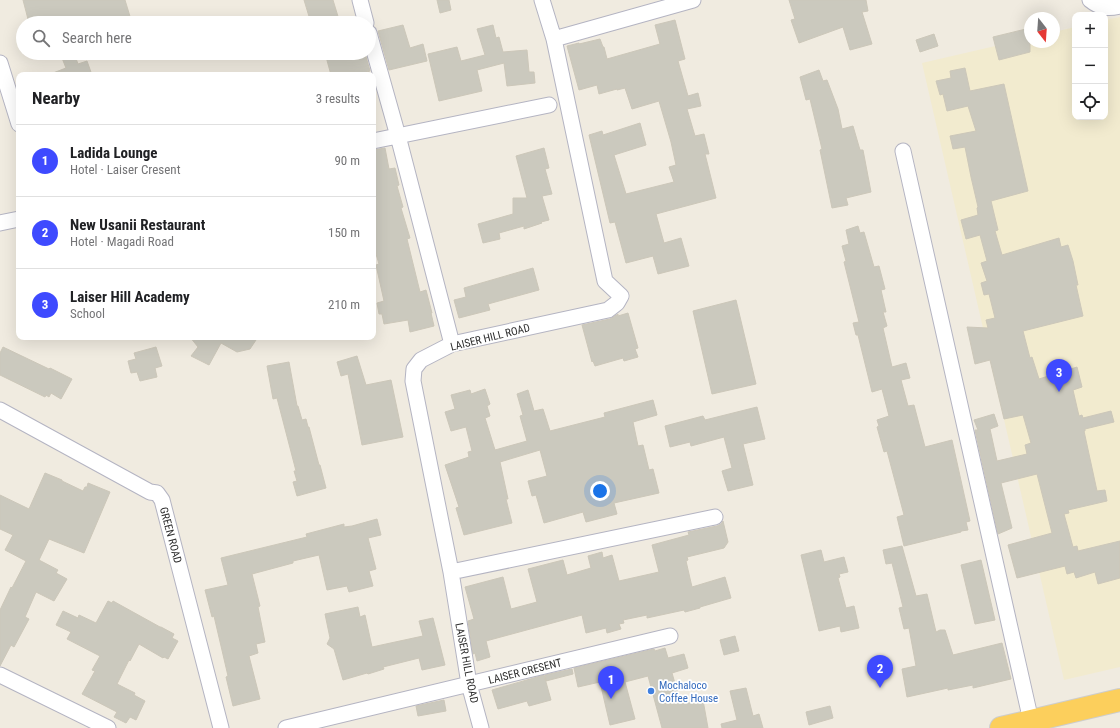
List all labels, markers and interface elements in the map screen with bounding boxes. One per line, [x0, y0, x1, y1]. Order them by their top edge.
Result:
north arrow [1024, 12, 1060, 48]
map controls [1072, 12, 1108, 120]
button: + [1072, 12, 1108, 48]
search box [16, 16, 376, 60]
icon: search [30, 27, 52, 49]
text: Search here [62, 29, 132, 47]
button: − [1072, 48, 1108, 84]
button: locate [1072, 84, 1108, 120]
text: Nearby [32, 88, 80, 108]
text: 3 results [316, 91, 360, 106]
text: Ladida Lounge [70, 144, 158, 162]
text: 1 [42, 153, 48, 168]
text: 90 m [334, 153, 360, 168]
text: Hotel · Laiser Cresent [70, 162, 180, 177]
text: New Usanii Restaurant [70, 216, 205, 234]
text: 2 [42, 225, 48, 240]
text: 150 m [328, 225, 360, 240]
text: Hotel · Magadi Road [70, 234, 174, 249]
text: Laiser Hill Academy [70, 288, 190, 306]
text: 3 [42, 297, 48, 312]
text: 210 m [328, 297, 360, 312]
text: School [70, 306, 105, 321]
street label: LAISER HILL ROAD [449, 321, 531, 354]
pin: 3 [1046, 359, 1072, 392]
your location [590, 481, 610, 501]
street label: GREEN ROAD [157, 506, 184, 565]
street label: LAISER HILL ROAD [452, 622, 481, 704]
pin: 2 [867, 655, 893, 688]
street label: LAISER CRESENT [487, 656, 563, 687]
pin: 1 [598, 666, 624, 699]
place label: Mochaloco Coffee House [659, 679, 718, 705]
marker: Mochaloco Coffee House [646, 686, 656, 696]

